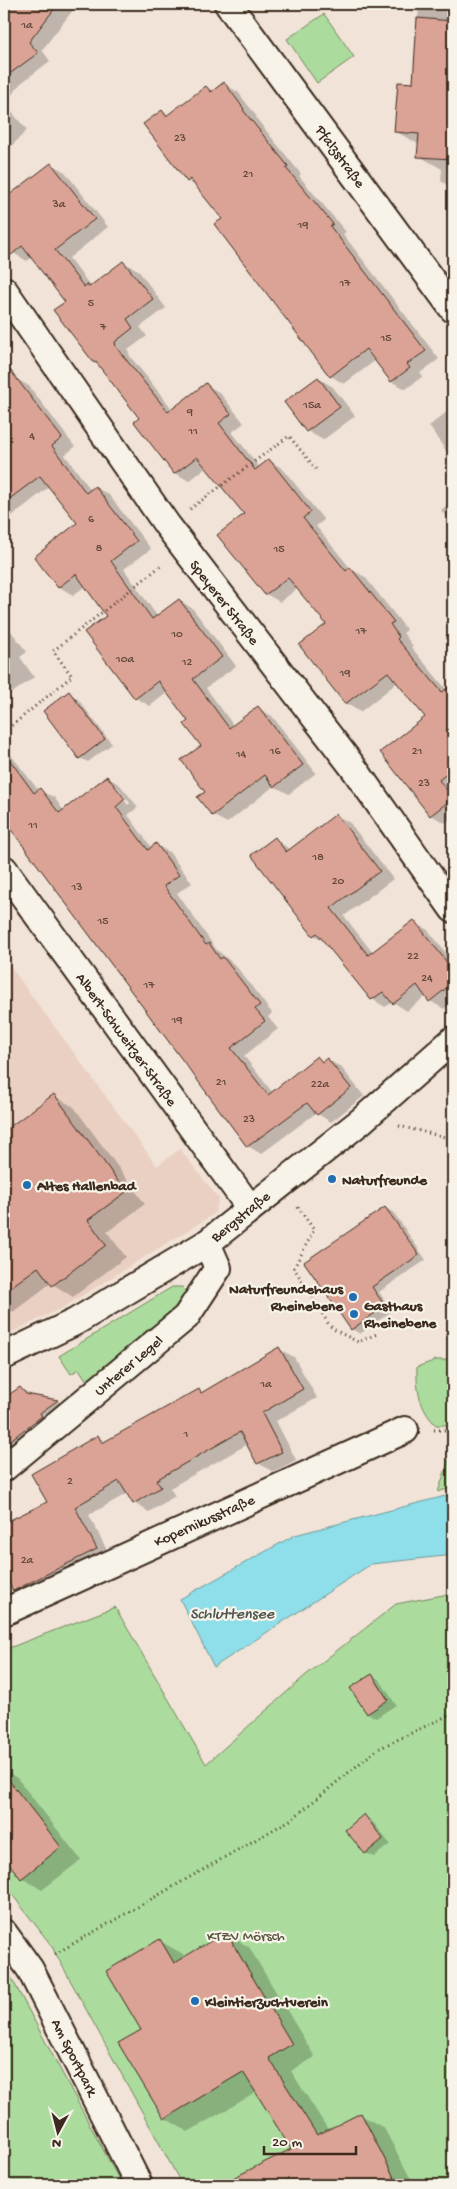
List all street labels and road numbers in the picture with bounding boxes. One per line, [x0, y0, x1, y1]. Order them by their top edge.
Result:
street label: Pfalzstraße [310, 121, 368, 192]
street label: Speyerer Straße [185, 557, 262, 649]
street label: Albert-Schweitzer-Straße [71, 970, 180, 1111]
street label: Bergstraße [207, 1188, 275, 1248]
street label: Unterer Legel [91, 1333, 167, 1401]
street label: Kopernikusstraße [152, 1491, 258, 1552]
street label: Am Sportpark [46, 2016, 101, 2101]

